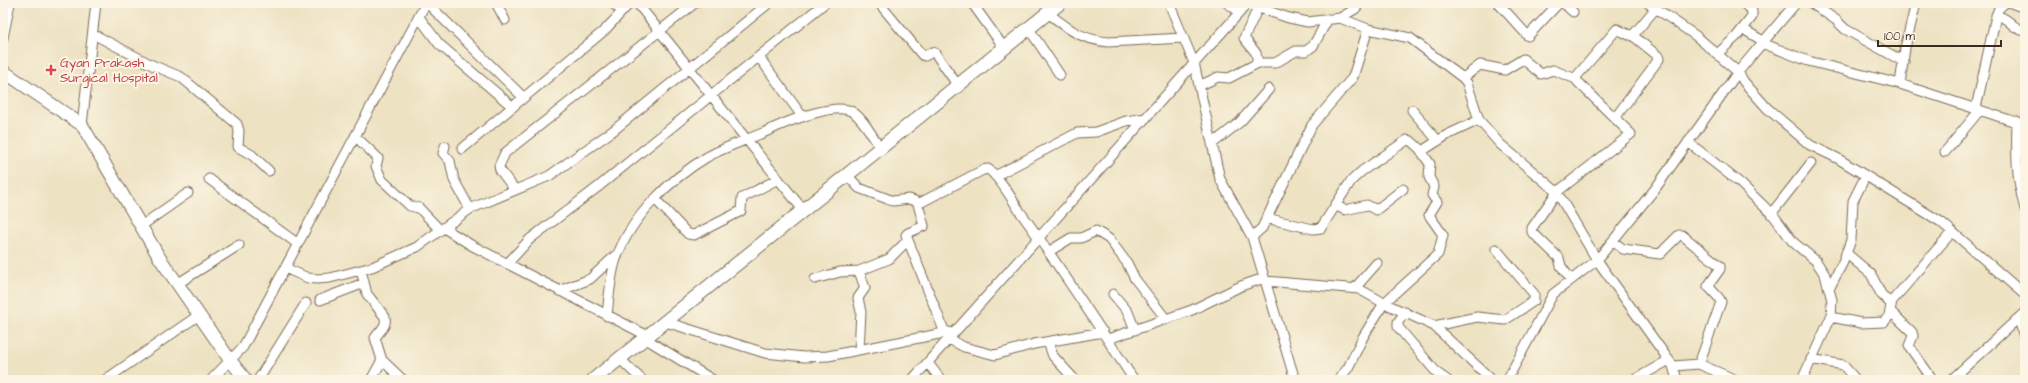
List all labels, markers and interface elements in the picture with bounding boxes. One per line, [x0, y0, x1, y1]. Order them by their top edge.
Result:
scale bar [1878, 22, 2001, 48]
text: 100 m [1884, 28, 1915, 45]
place label: Gyan Prakash Surgical Hospital [60, 54, 158, 88]
marker: Gyan Prakash Surgical Hospital [45, 64, 57, 76]

